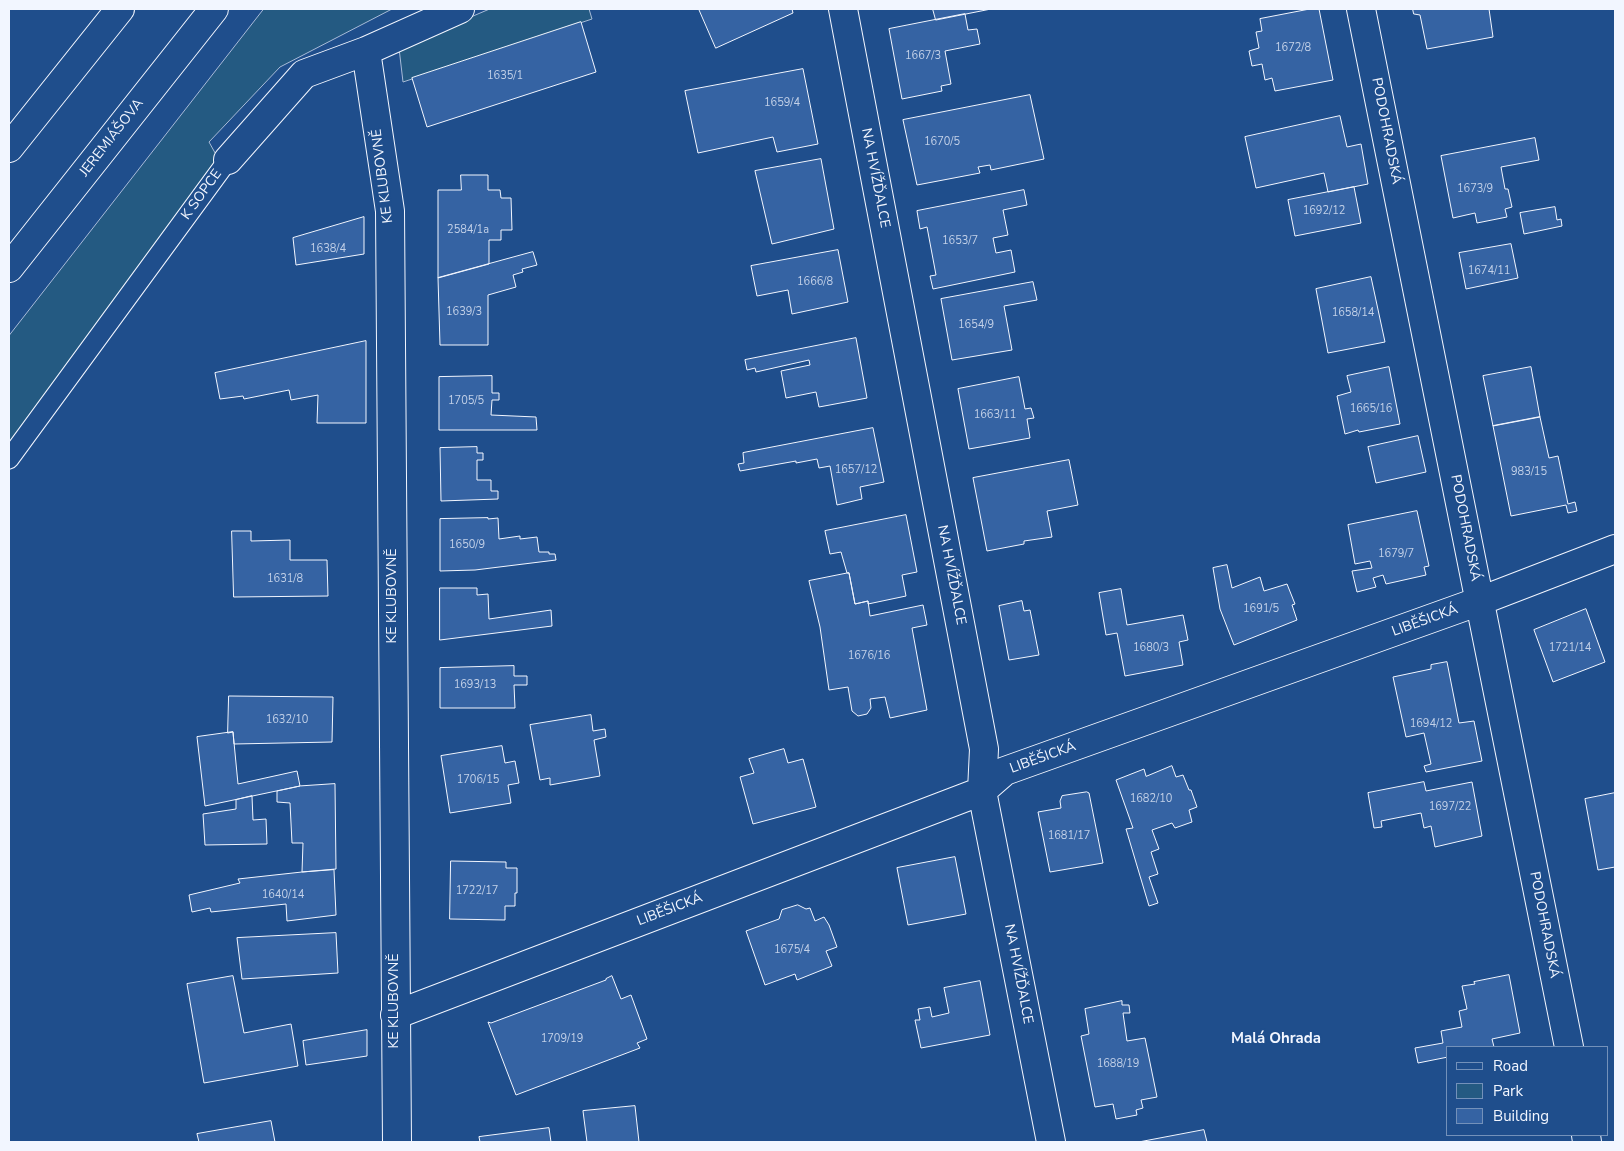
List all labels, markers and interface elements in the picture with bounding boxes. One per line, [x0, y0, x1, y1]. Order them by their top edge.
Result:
house number: 1672/8 [1275, 41, 1311, 55]
house number: 1667/3 [905, 49, 941, 63]
house number: 1635/1 [487, 69, 523, 83]
street label: PODOHRADSKÁ [1367, 76, 1405, 186]
street label: JEREMIÁŠOVA [76, 96, 148, 180]
house number: 1659/4 [764, 96, 800, 110]
street label: NA HVÍŽĎALCE [857, 127, 893, 229]
street label: KE KLUBOVNĚ [369, 128, 397, 224]
house number: 1670/5 [924, 135, 960, 149]
street label: K SOPCE [178, 167, 226, 223]
house number: 1673/9 [1457, 182, 1493, 196]
house number: 1692/12 [1303, 204, 1345, 218]
house number: 2584/1a [447, 223, 489, 237]
house number: 1653/7 [942, 234, 978, 248]
house number: 1638/4 [310, 242, 346, 256]
house number: 1674/11 [1468, 264, 1510, 278]
house number: 1666/8 [797, 275, 833, 289]
house number: 1639/3 [446, 305, 482, 319]
house number: 1658/14 [1332, 306, 1374, 320]
house number: 1654/9 [958, 318, 994, 332]
house number: 1705/5 [448, 394, 484, 408]
house number: 1665/16 [1350, 402, 1392, 416]
house number: 1663/11 [974, 408, 1016, 422]
house number: 1657/12 [835, 463, 877, 477]
house number: 983/15 [1511, 465, 1547, 479]
street label: PODOHRADSKÁ [1446, 473, 1484, 583]
street label: NA HVÍŽĎALCE [933, 524, 969, 626]
house number: 1650/9 [449, 538, 485, 552]
house number: 1679/7 [1378, 547, 1414, 561]
street label: KE KLUBOVNĚ [385, 549, 401, 643]
house number: 1631/8 [267, 572, 303, 586]
street label: LIBĚŠICKÁ [1390, 601, 1460, 641]
house number: 1691/5 [1243, 602, 1279, 616]
house number: 1680/3 [1133, 641, 1169, 655]
house number: 1721/14 [1549, 641, 1591, 655]
house number: 1676/16 [848, 649, 890, 663]
house number: 1693/13 [454, 678, 496, 692]
house number: 1632/10 [266, 713, 308, 727]
house number: 1694/12 [1410, 717, 1452, 731]
street label: LIBĚŠICKÁ [1008, 738, 1078, 778]
house number: 1706/15 [457, 773, 499, 787]
house number: 1682/10 [1130, 792, 1172, 806]
house number: 1697/22 [1429, 800, 1471, 814]
house number: 1681/17 [1048, 829, 1090, 843]
street label: PODOHRADSKÁ [1525, 870, 1563, 980]
house number: 1722/17 [456, 884, 498, 898]
house number: 1640/14 [262, 888, 304, 902]
street label: LIBĚŠICKÁ [635, 890, 705, 930]
street label: NA HVÍŽĎALCE [1000, 923, 1036, 1025]
house number: 1675/4 [774, 943, 810, 957]
street label: KE KLUBOVNĚ [387, 954, 403, 1048]
district label: Malá Ohrada [1231, 1030, 1321, 1048]
house number: 1709/19 [541, 1032, 583, 1046]
legend [1446, 1046, 1609, 1136]
text: Road [1493, 1056, 1528, 1076]
house number: 1688/19 [1097, 1057, 1139, 1071]
text: Park [1493, 1081, 1523, 1101]
text: Building [1493, 1106, 1549, 1126]

